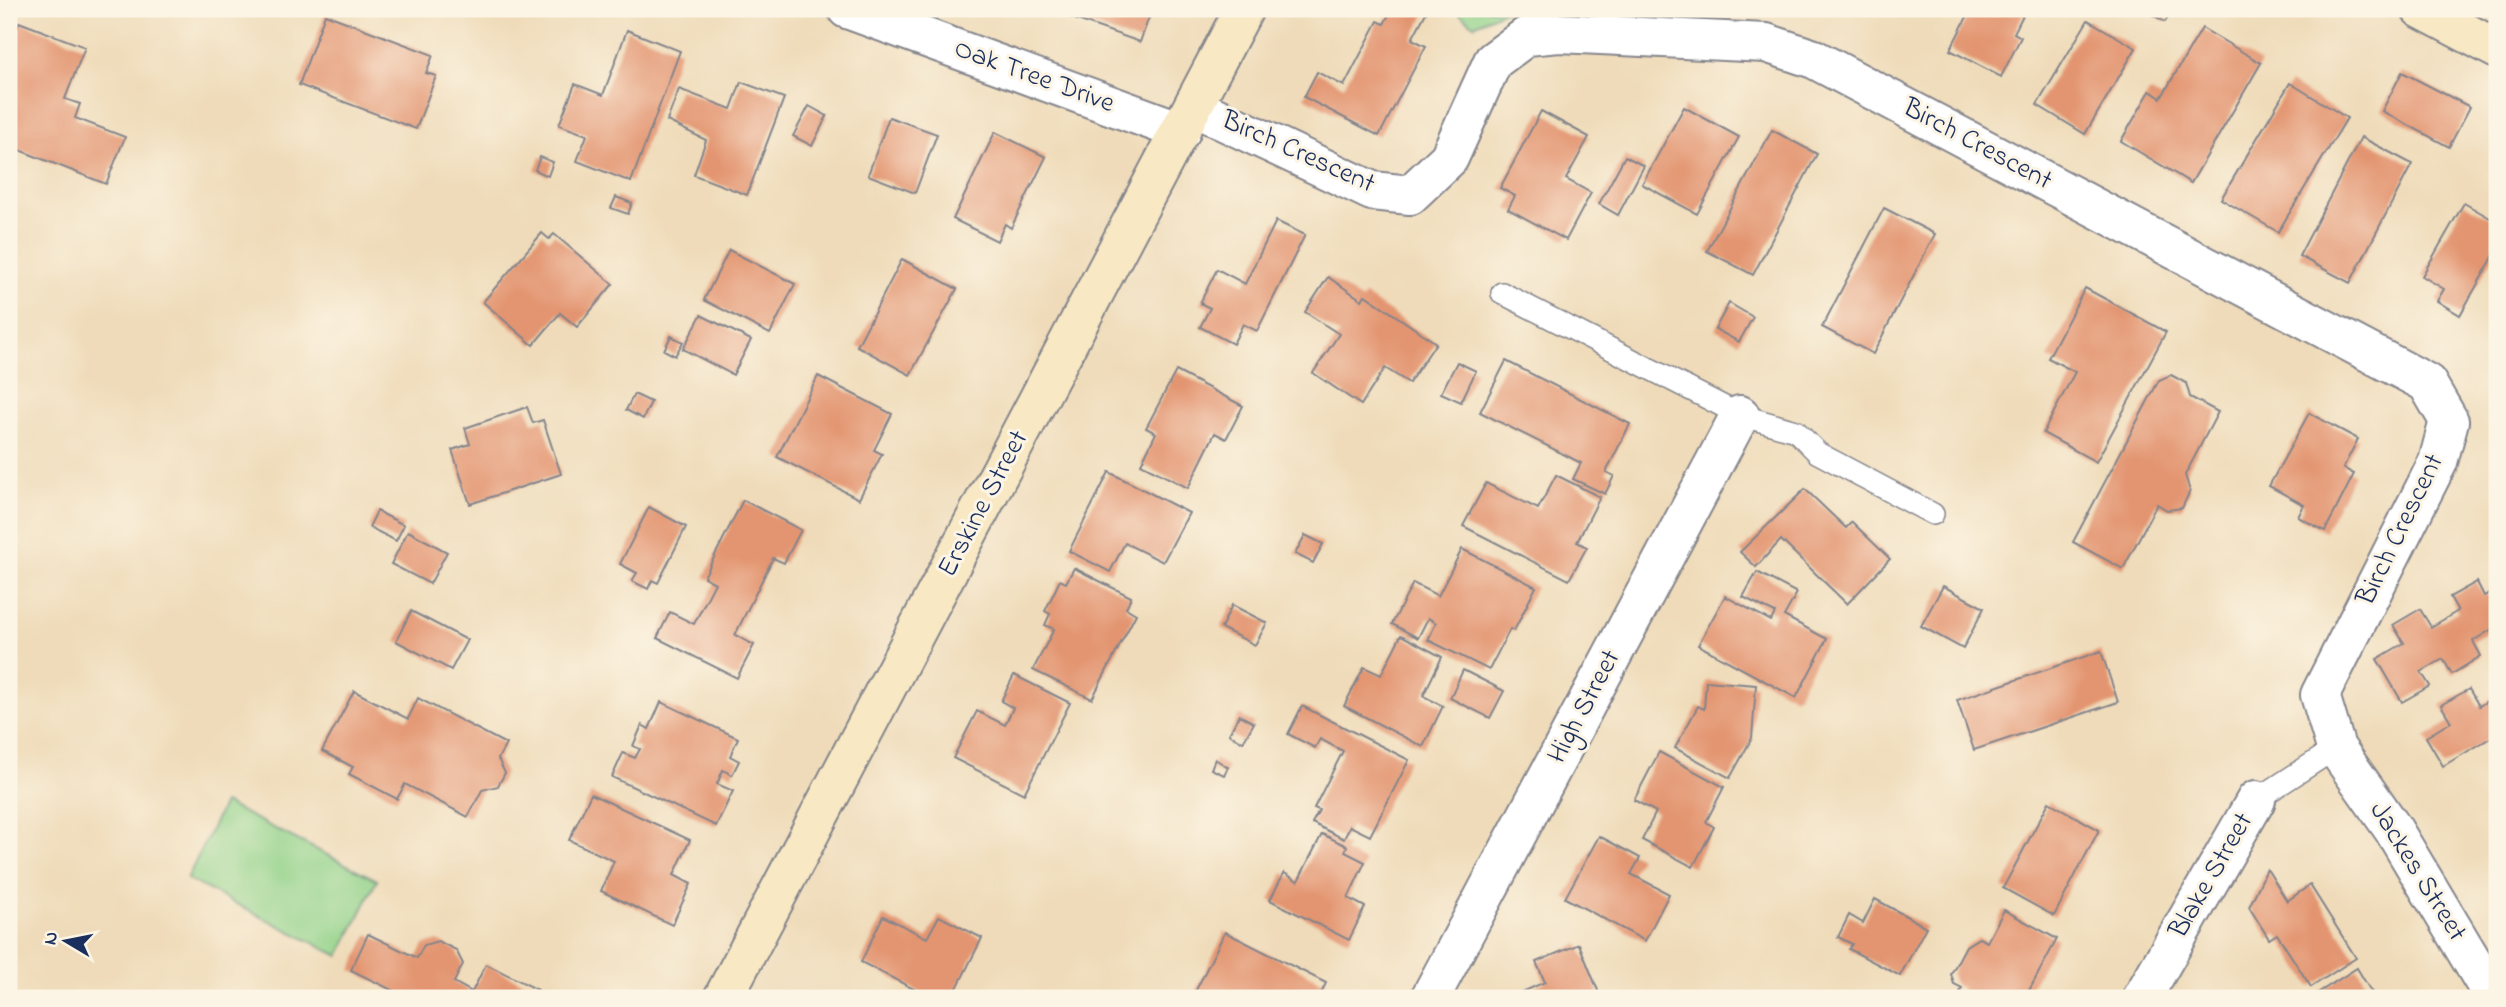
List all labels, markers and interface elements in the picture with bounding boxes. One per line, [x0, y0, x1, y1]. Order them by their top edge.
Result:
street label: Oak Tree Drive [948, 29, 1120, 125]
street label: Birch Crescent [1894, 88, 2059, 202]
street label: Birch Crescent [1214, 100, 1381, 205]
street label: Erskine Street [928, 423, 1040, 585]
street label: Birch Crescent [2346, 447, 2455, 614]
street label: High Street [1538, 643, 1632, 771]
street label: Jackes Street [2358, 794, 2476, 950]
street label: Blake Street [2159, 805, 2265, 947]
north arrow [32, 906, 102, 976]
text: N [37, 930, 66, 947]

